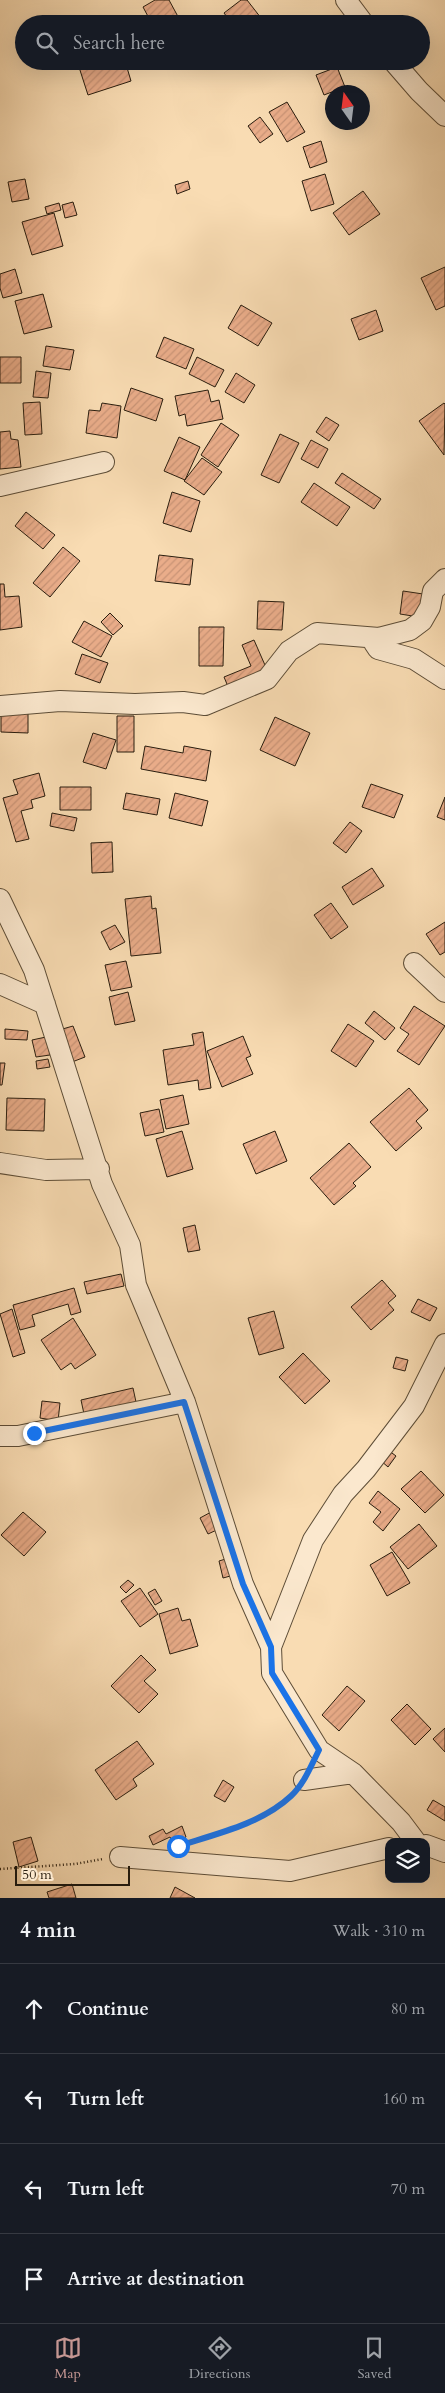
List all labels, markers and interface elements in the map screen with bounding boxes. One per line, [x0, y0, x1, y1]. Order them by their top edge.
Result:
search box [15, 15, 430, 70]
icon: search [33, 29, 61, 57]
text: Search here [73, 30, 165, 56]
north arrow [325, 85, 370, 130]
route end [23, 1422, 46, 1445]
route start [167, 1835, 190, 1858]
map controls [385, 1838, 430, 1883]
button: layers [385, 1838, 430, 1883]
scale bar [15, 1863, 130, 1886]
text: 50 m [22, 1865, 52, 1884]
text: 4 min [20, 1916, 76, 1945]
text: Walk · 310 m [333, 1920, 425, 1942]
icon: ahead [20, 1995, 48, 2023]
text: Continue [67, 1996, 149, 2022]
text: 80 m [391, 1998, 425, 2020]
icon: left [20, 2085, 48, 2113]
text: Turn left [67, 2086, 144, 2112]
text: 160 m [383, 2088, 425, 2110]
icon: left [20, 2175, 48, 2203]
text: Turn left [67, 2176, 144, 2202]
text: 70 m [391, 2178, 425, 2200]
icon: arrive [20, 2265, 48, 2293]
text: Arrive at destination [67, 2266, 244, 2292]
tab: Map [54, 2334, 82, 2383]
tab: Directions [189, 2334, 250, 2383]
tab: Saved [357, 2334, 391, 2383]

